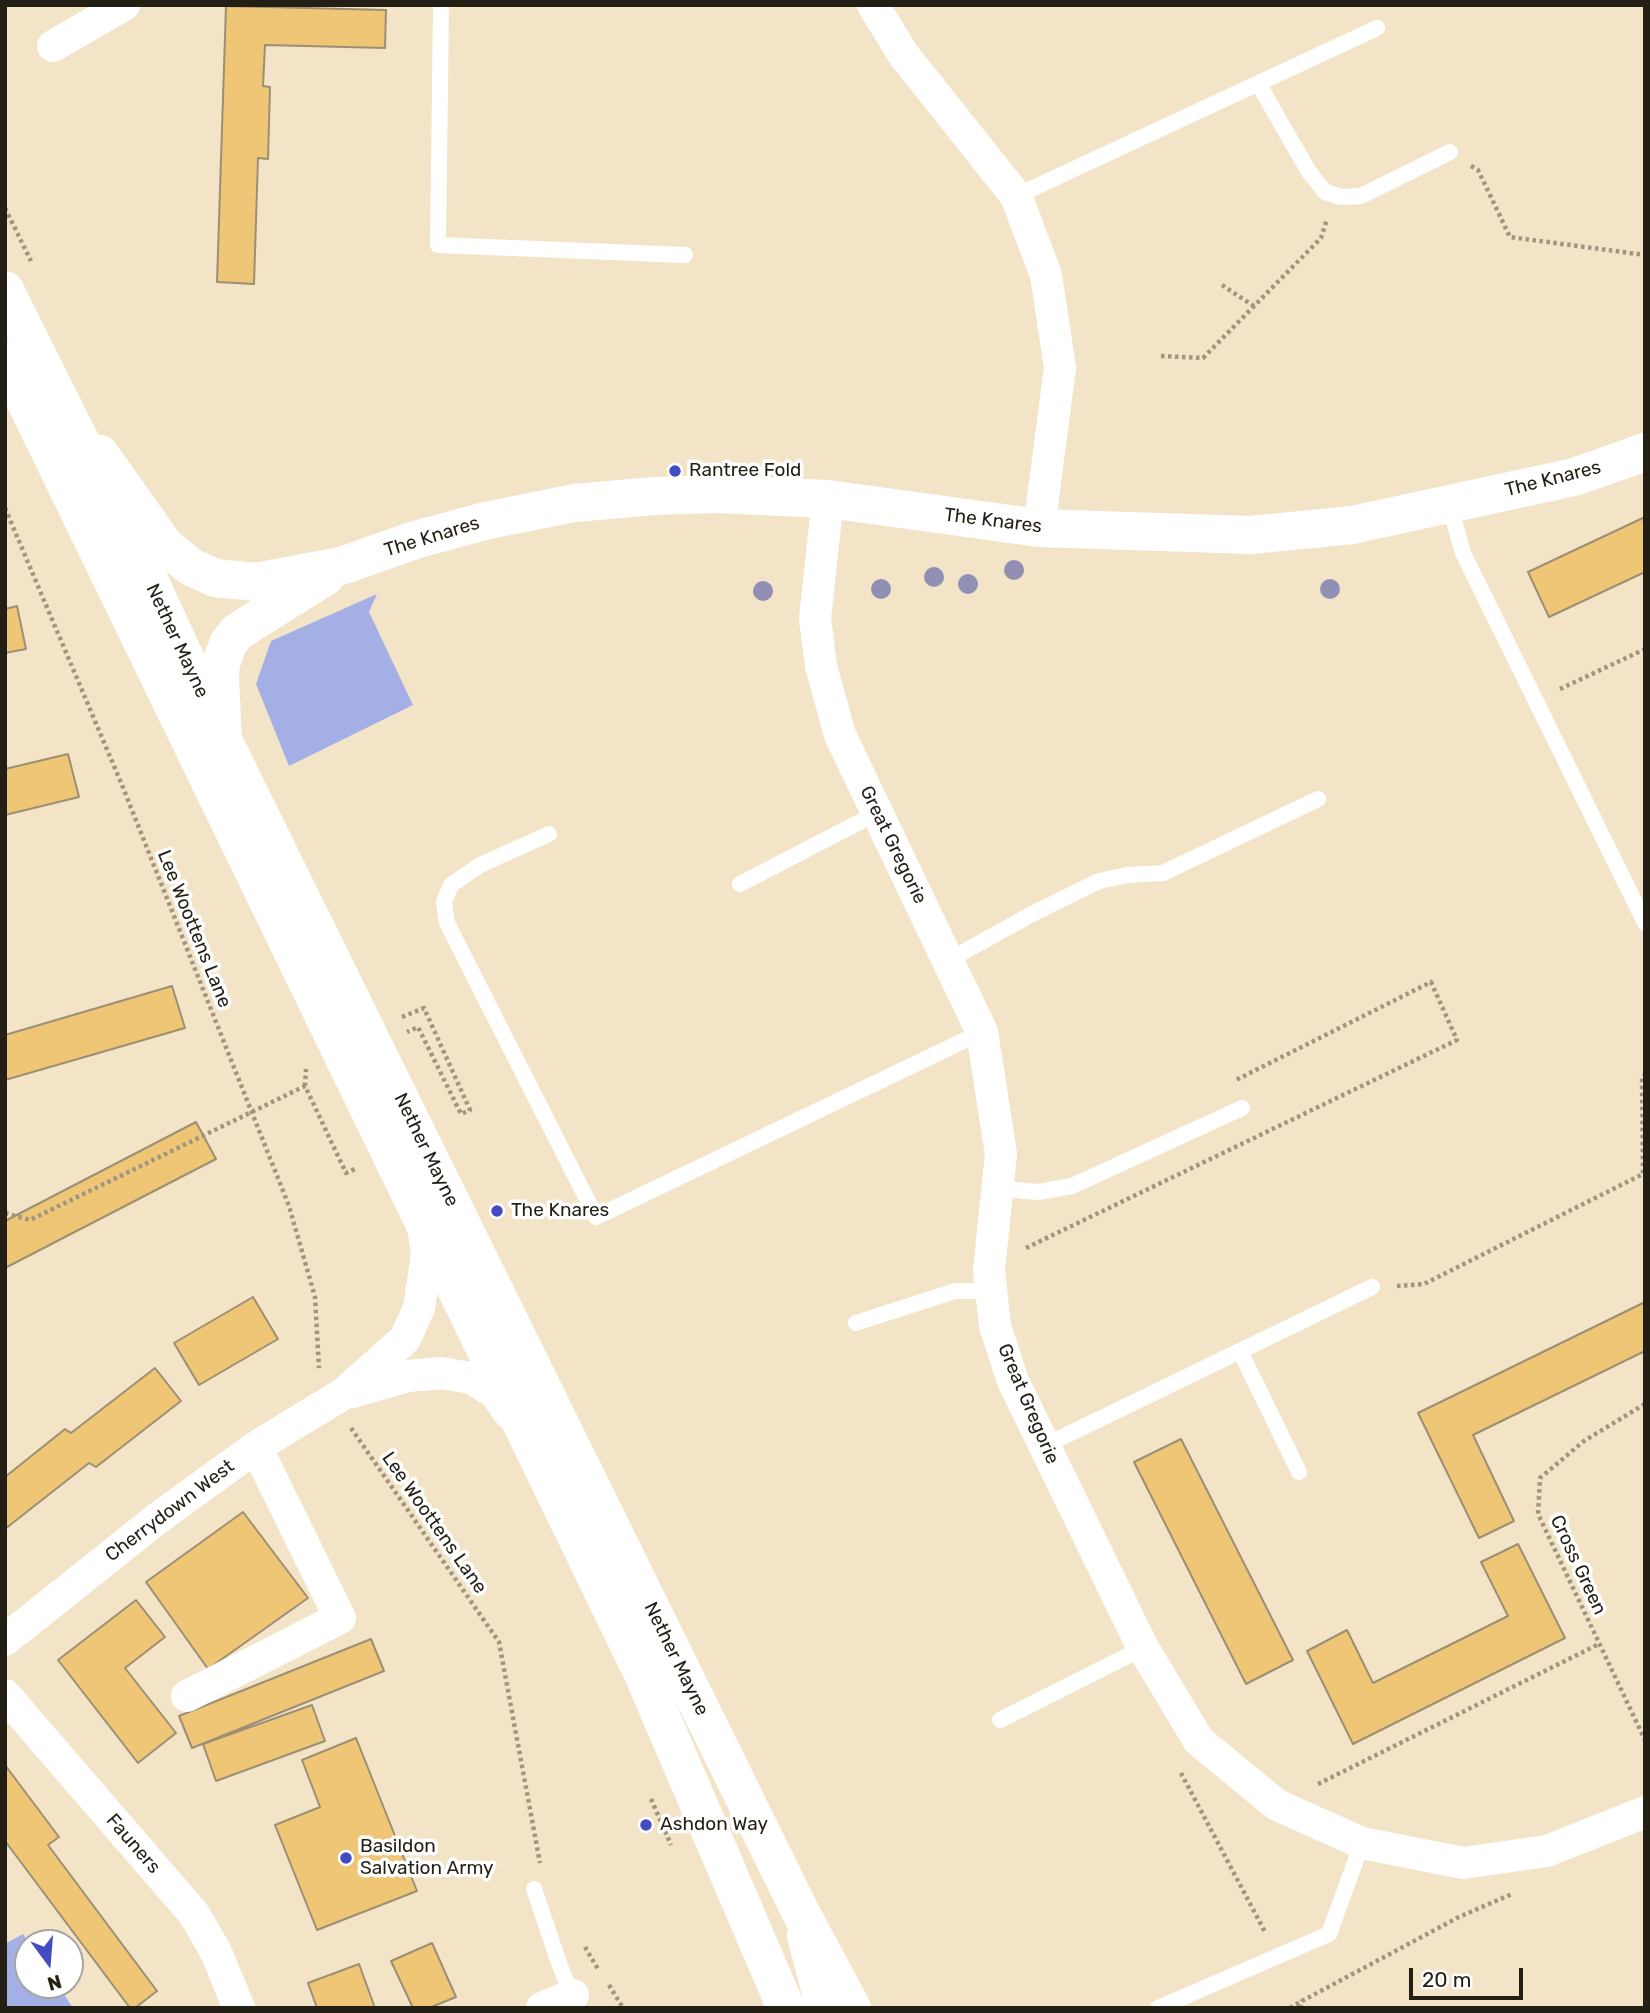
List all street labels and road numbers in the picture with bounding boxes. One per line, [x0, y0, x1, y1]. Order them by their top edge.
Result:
street label: The Knares [1503, 456, 1603, 502]
street label: The Knares [943, 504, 1043, 538]
street label: The Knares [382, 512, 482, 562]
street label: Nether Mayne [141, 580, 213, 702]
street label: Great Gregorie [855, 782, 931, 908]
street label: Lee Woottens Lane [152, 847, 236, 1011]
street label: Nether Mayne [389, 1090, 463, 1210]
street label: Great Gregorie [992, 1340, 1064, 1468]
street label: Lee Woottens Lane [377, 1448, 491, 1598]
street label: Cherrydown West [101, 1455, 239, 1567]
street label: Cross Green [1545, 1512, 1611, 1618]
street label: Nether Mayne [639, 1599, 713, 1719]
street label: Fauners [101, 1810, 165, 1878]

